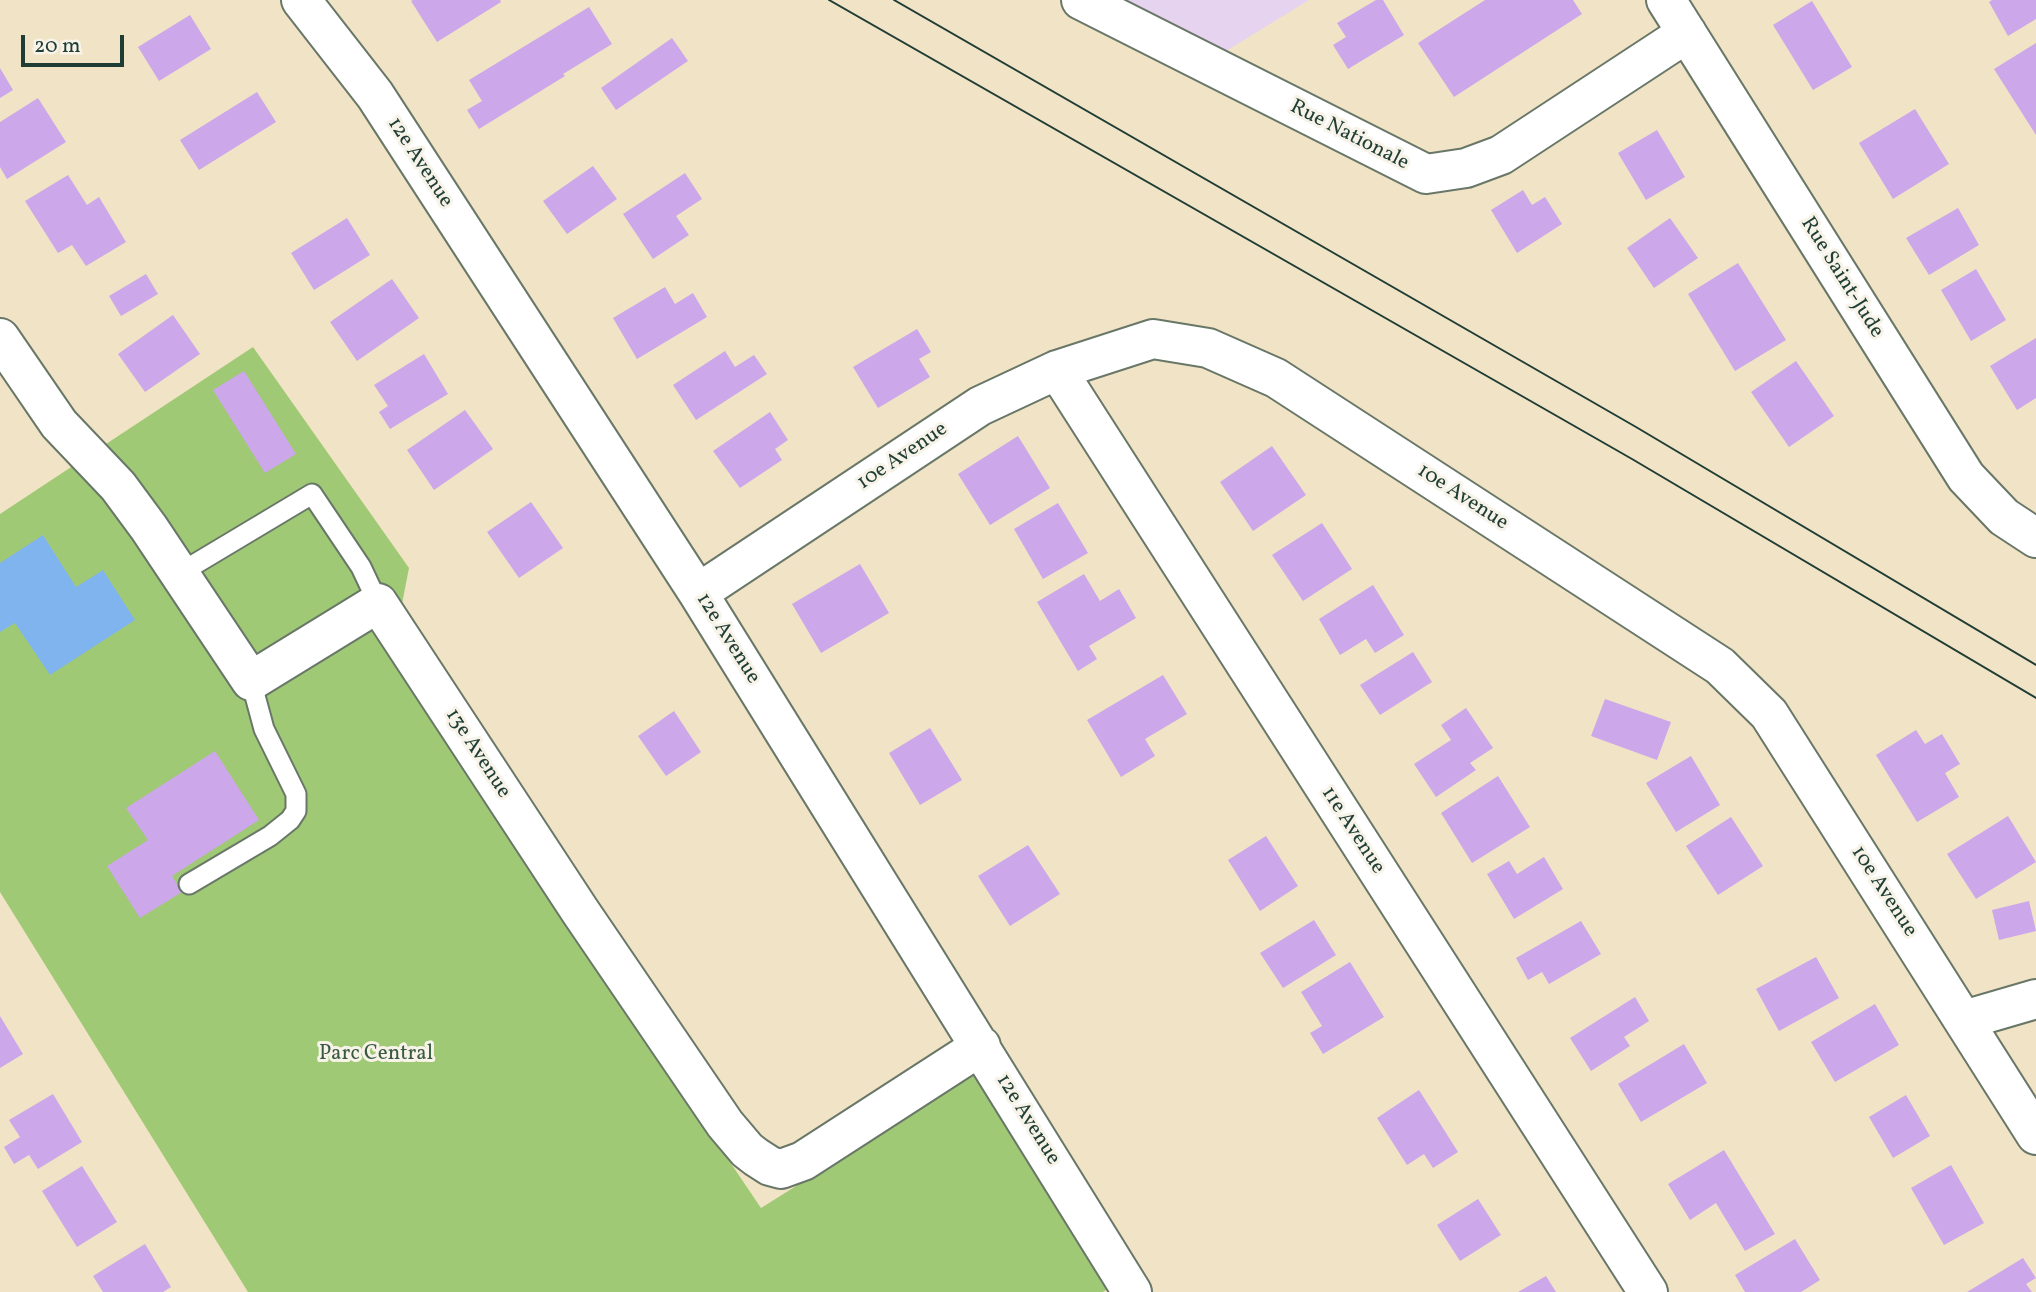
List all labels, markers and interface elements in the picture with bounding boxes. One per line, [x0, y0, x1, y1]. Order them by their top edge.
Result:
scale bar [24, 21, 128, 65]
text: 20 m [34, 32, 80, 61]
street label: Rue Nationale [1285, 95, 1413, 177]
street label: 12e Avenue [381, 113, 457, 213]
street label: Rue Saint-Jude [1794, 213, 1888, 343]
street label: 10e Avenue [853, 418, 953, 496]
street label: 10e Avenue [1412, 459, 1512, 537]
street label: 12e Avenue [689, 589, 765, 689]
street label: 13e Avenue [439, 704, 515, 804]
street label: 11e Avenue [1314, 783, 1390, 879]
street label: 10e Avenue [1844, 842, 1922, 942]
park label: Parc Central [319, 1042, 433, 1068]
street label: 12e Avenue [989, 1070, 1065, 1170]

